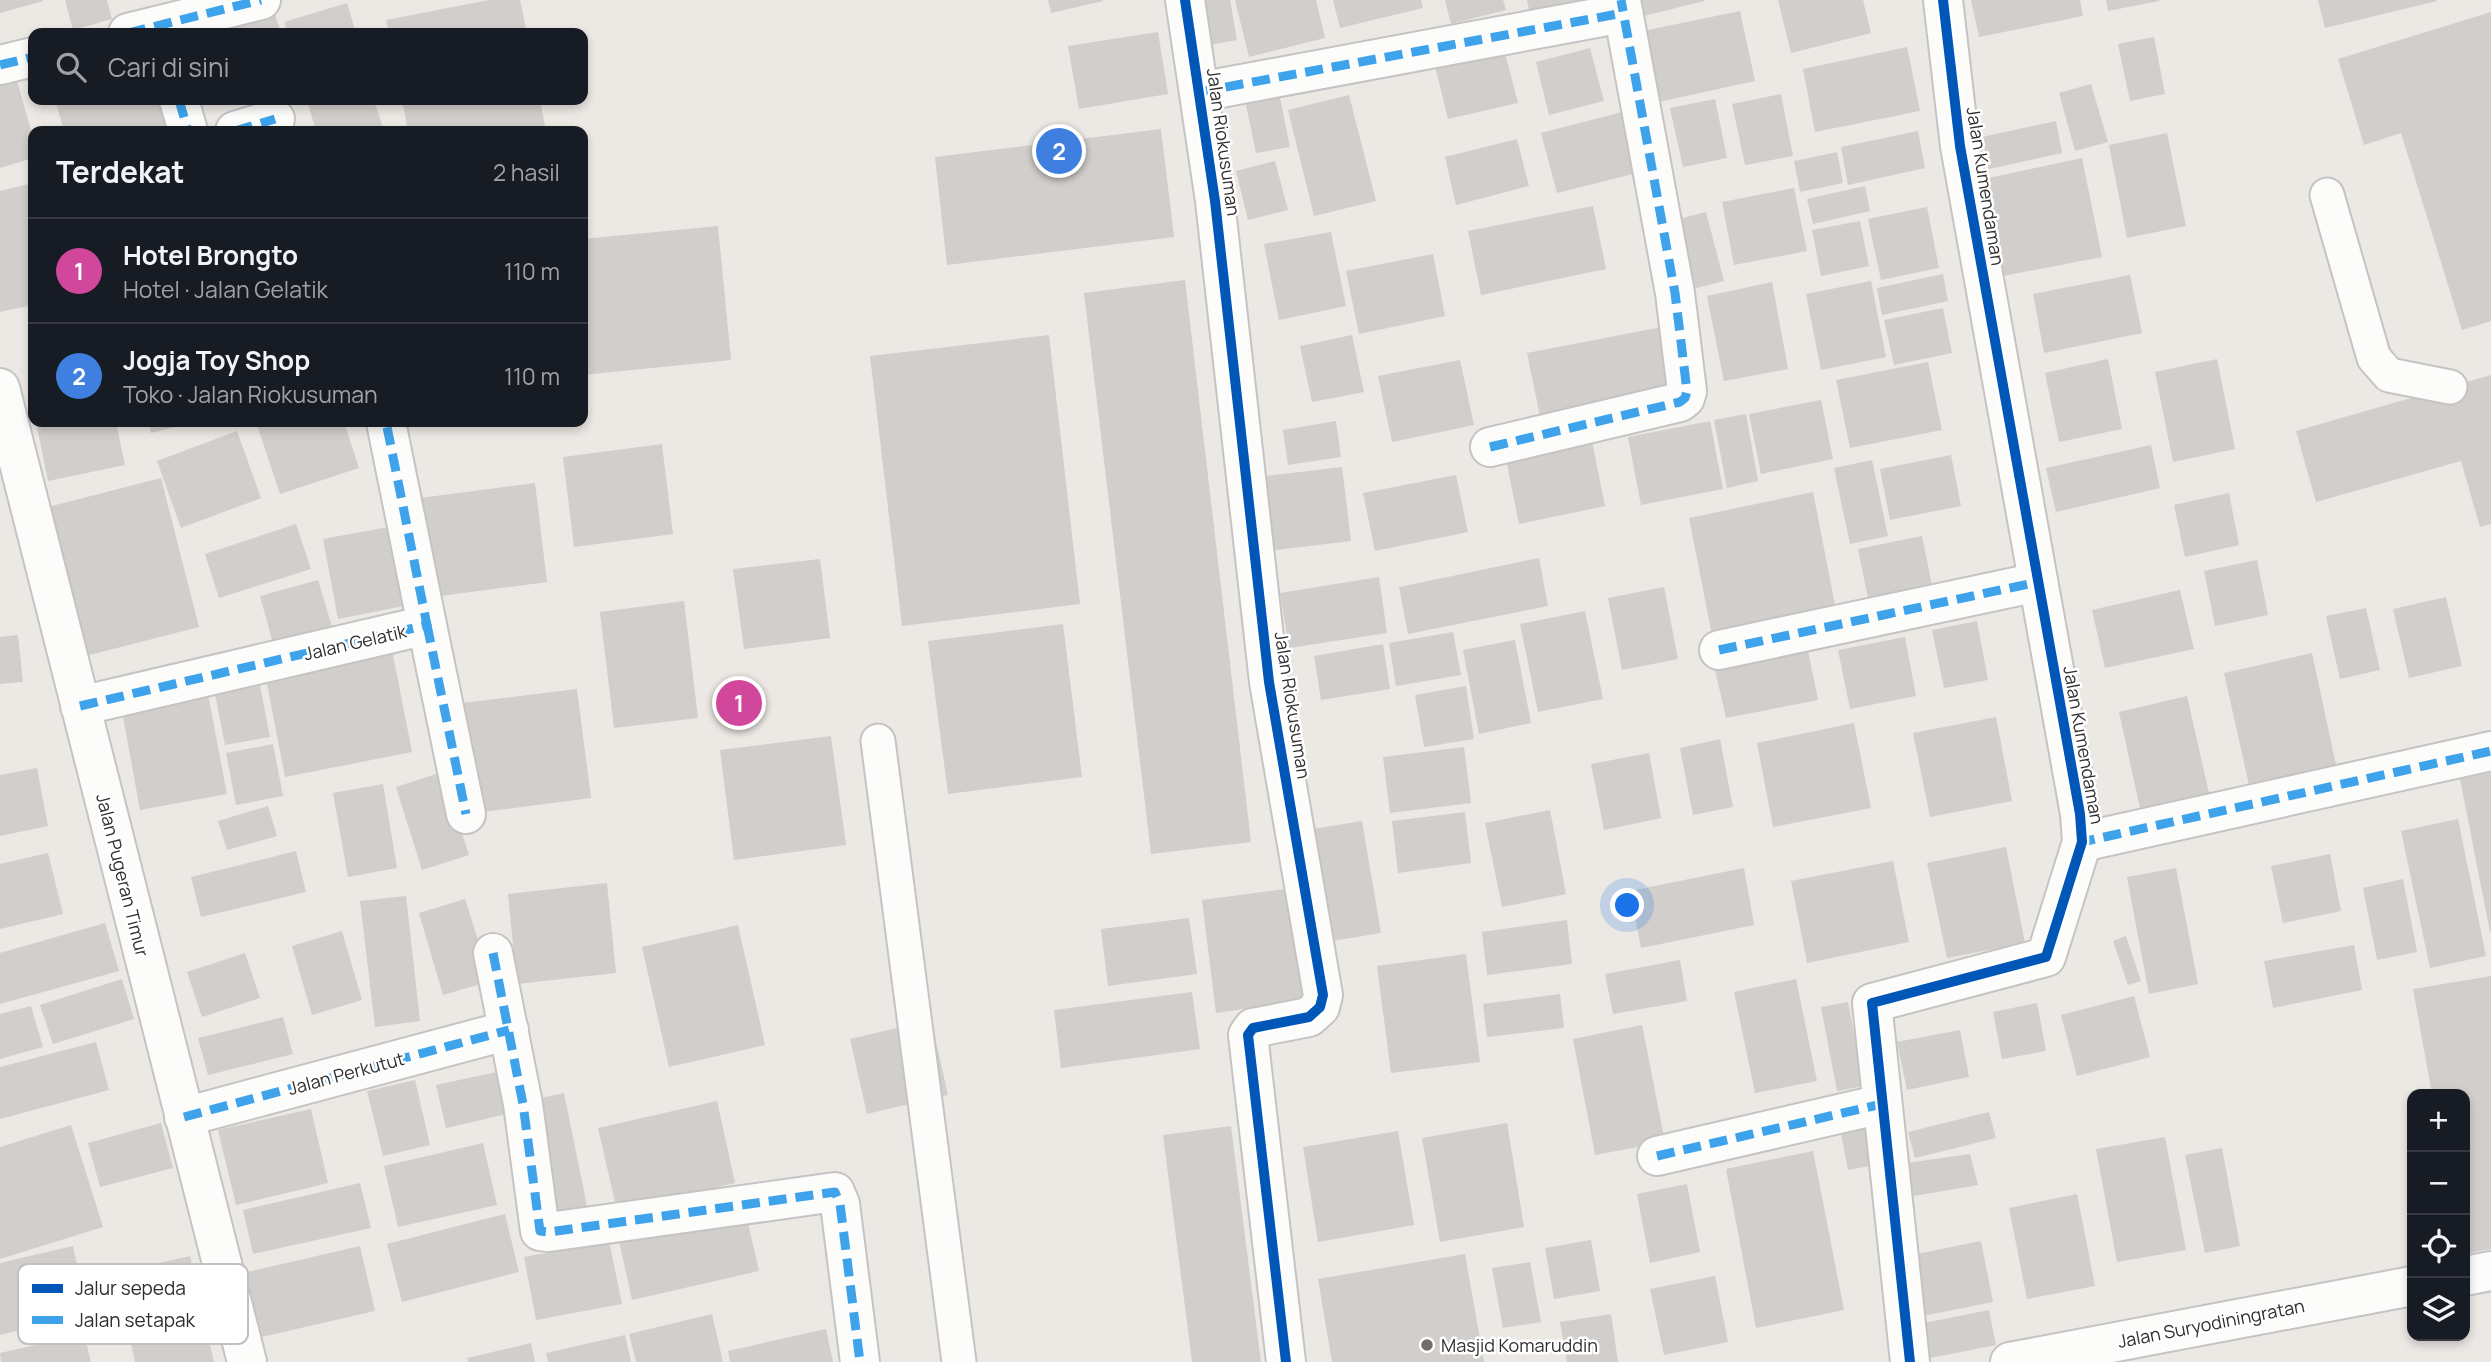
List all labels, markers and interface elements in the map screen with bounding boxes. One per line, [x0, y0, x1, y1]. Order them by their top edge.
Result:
search box [28, 28, 588, 105]
icon: search [52, 48, 90, 86]
text: Cari di sini [108, 49, 230, 85]
street label: Jalan Riokusuman [1202, 67, 1246, 217]
street label: Jalan Kumendaman [1962, 105, 2010, 267]
pin: 2 [1036, 125, 1082, 177]
text: Terdekat [56, 151, 185, 192]
text: 2 hasil [493, 156, 560, 188]
text: Hotel Brongto [123, 237, 298, 273]
text: 1 [74, 255, 84, 287]
text: 110 m [504, 255, 560, 287]
text: Hotel · Jalan Gelatik [123, 273, 328, 305]
text: Jogja Toy Shop [123, 342, 310, 378]
text: 2 [72, 360, 86, 392]
text: 110 m [504, 360, 560, 392]
text: Toko · Jalan Riokusuman [123, 378, 378, 410]
street label: Jalan Gelatik [301, 618, 410, 665]
street label: Jalan Riokusuman [1270, 630, 1316, 780]
street label: Jalan Kumendaman [2058, 664, 2110, 826]
pin: 1 [716, 677, 762, 729]
street label: Jalan Pugeran Timur [91, 791, 155, 960]
your location [1610, 888, 1644, 922]
street label: Jalan Perkutut [285, 1046, 407, 1100]
map controls [2407, 1089, 2470, 1341]
button: + [2407, 1089, 2470, 1152]
button: − [2407, 1152, 2470, 1215]
button: locate [2407, 1215, 2470, 1278]
legend [18, 1264, 248, 1344]
text: Jalur sepeda [75, 1275, 186, 1301]
button: layers [2407, 1278, 2470, 1341]
street label: Jalan Suryodiningratan [2115, 1293, 2307, 1353]
text: Jalan setapak [75, 1307, 195, 1333]
place label: Masjid Komaruddin [1441, 1333, 1598, 1357]
marker: Masjid Komaruddin [1419, 1337, 1435, 1353]

